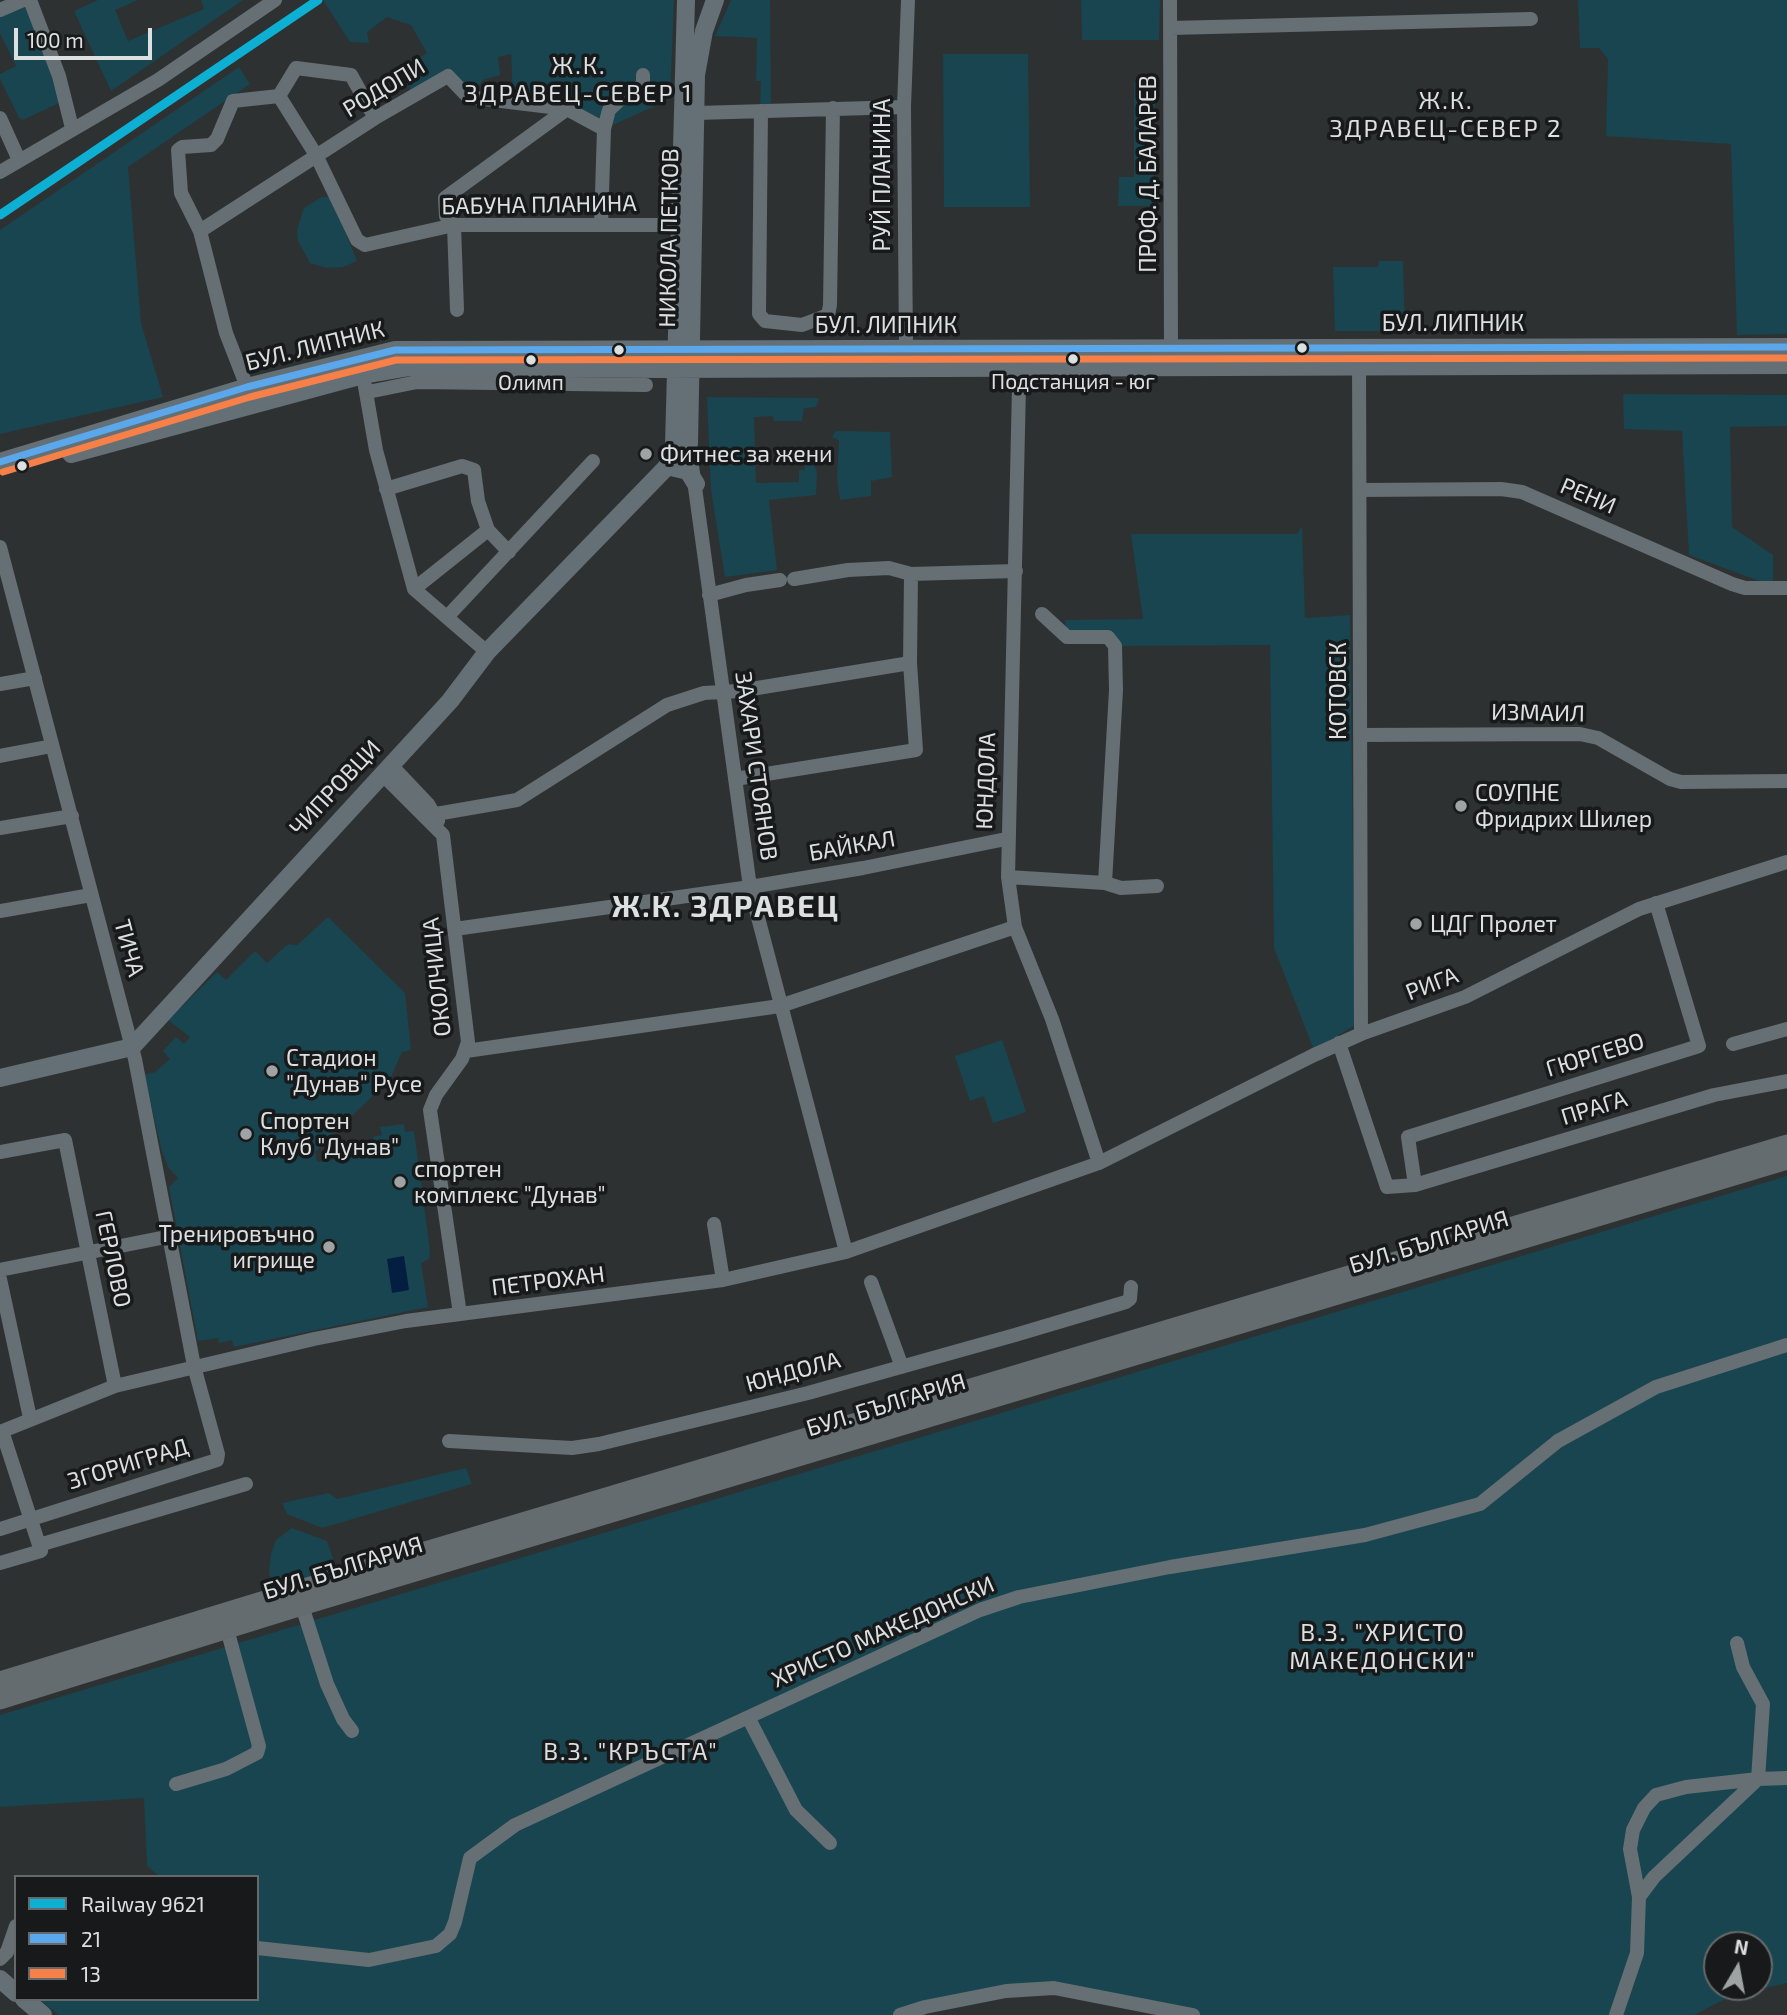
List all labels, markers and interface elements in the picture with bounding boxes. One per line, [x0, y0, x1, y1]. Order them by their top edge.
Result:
scale bar [18, 14, 156, 58]
text: 100 m [27, 27, 84, 52]
district label: Ж.К. ЗДРАВЕЦ-СЕВЕР 1 [466, 52, 692, 108]
street label: РОДОПИ [338, 53, 430, 123]
street label: ПРОФ. Д. БАЛАРЕВ [1134, 75, 1162, 273]
district label: Ж.К. ЗДРАВЕЦ-СЕВЕР 2 [1331, 87, 1561, 143]
street label: РУЙ ПЛАНИНА [868, 98, 896, 252]
street label: НИКОЛА ПЕТКОВ [654, 148, 684, 328]
street label: БАБУНА ПЛАНИНА [441, 189, 637, 221]
street label: БУЛ. ЛИПНИК [1382, 309, 1524, 337]
street label: БУЛ. ЛИПНИК [815, 311, 957, 339]
street label: БУЛ. ЛИПНИК [243, 315, 387, 377]
unlabelled marker [1295, 341, 1309, 355]
unlabelled marker [612, 343, 626, 357]
marker: Подстанция - юг [1066, 352, 1080, 366]
marker: Олимп [524, 353, 538, 367]
place label: Подстанция - юг [991, 369, 1155, 395]
place label: Олимп [498, 370, 564, 396]
place label: Фитнес за жени [660, 440, 833, 468]
marker: Фитнес за жени [638, 446, 654, 462]
unlabelled marker [15, 459, 29, 473]
street label: РЕНИ [1556, 472, 1620, 520]
street label: КОТОВСК [1324, 642, 1352, 740]
street label: ЗАХАРИ СТОЯНОВ [729, 670, 783, 862]
street label: ИЗМАИЛ [1491, 698, 1585, 728]
street label: ЮНДОЛА [971, 732, 1001, 830]
street label: ЧИПРОВЦИ [284, 734, 386, 842]
place label: СОУПНЕ Фридрих Шилер [1475, 779, 1652, 833]
marker: СОУПНЕ Фридрих Шилер [1453, 798, 1469, 814]
street label: БАЙКАЛ [807, 825, 897, 867]
district label: Ж.К. ЗДРАВЕЦ [614, 889, 838, 925]
place label: ЦДГ Пролет [1430, 910, 1557, 938]
street label: ТИЧА [108, 916, 150, 980]
street label: ОКОЛЧИЦА [417, 916, 457, 1038]
marker: ЦДГ Пролет [1408, 916, 1424, 932]
street label: РИГА [1402, 961, 1462, 1007]
street label: ГЮРГЕВО [1543, 1027, 1647, 1083]
place label: Стадион "Дунав" Русе [286, 1044, 422, 1098]
marker: Стадион "Дунав" Русе [264, 1063, 280, 1079]
street label: ПРАГА [1558, 1085, 1630, 1131]
place label: Спортен Клуб "Дунав" [260, 1107, 399, 1161]
marker: Спортен Клуб "Дунав" [238, 1126, 254, 1142]
place label: спортен комплекс "Дунав" [414, 1155, 606, 1209]
marker: спортен комплекс "Дунав" [392, 1174, 408, 1190]
street label: БУЛ. БЪЛГАРИЯ [1346, 1205, 1512, 1279]
street label: ГЕРЛОВО [89, 1208, 137, 1310]
place label: Тренировъчно игрище [158, 1220, 315, 1274]
marker: Тренировъчно игрище [321, 1239, 337, 1255]
street label: ПЕТРОХАН [490, 1260, 606, 1302]
street label: ЮНДОЛА [743, 1346, 843, 1398]
street label: БУЛ. БЪЛГАРИЯ [803, 1368, 969, 1442]
street label: ЗГОРИГРАД [64, 1433, 192, 1495]
street label: БУЛ. БЪЛГАРИЯ [260, 1531, 426, 1605]
street label: ХРИСТО МАКЕДОНСКИ [767, 1570, 999, 1694]
district label: В.З. "ХРИСТО МАКЕДОНСКИ" [1291, 1619, 1475, 1675]
district label: В.З. "КРЪСТА" [545, 1738, 717, 1766]
legend [14, 1875, 259, 2001]
text: Railway 9621 [81, 1891, 205, 1916]
text: 21 [81, 1926, 101, 1951]
north arrow [1703, 1931, 1773, 2001]
text: N [1733, 1934, 1750, 1959]
text: 13 [81, 1961, 101, 1986]

